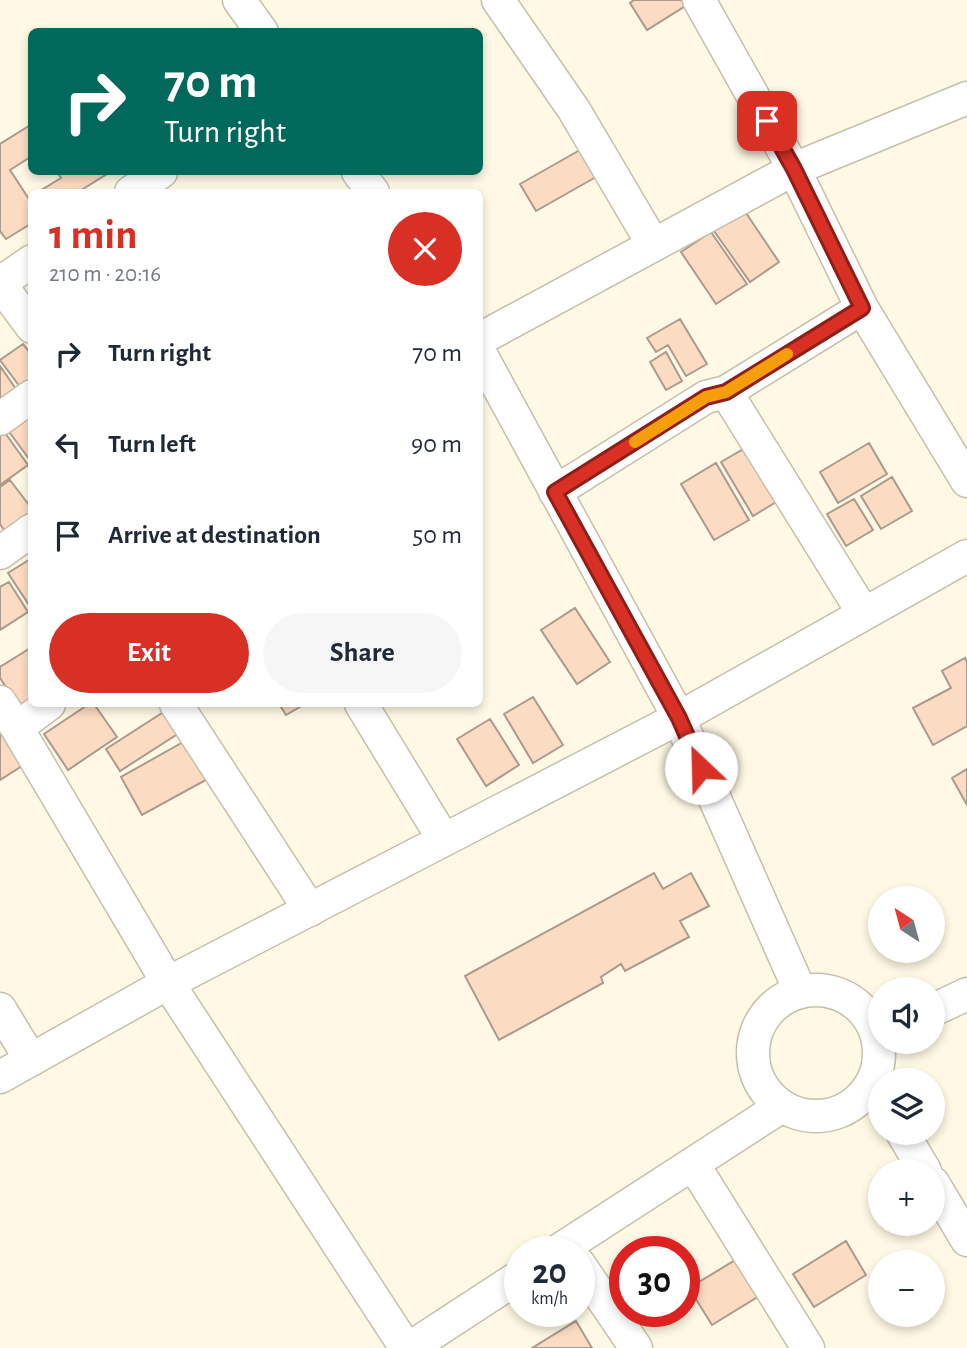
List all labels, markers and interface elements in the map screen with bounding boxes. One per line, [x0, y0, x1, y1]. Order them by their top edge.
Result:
icon: right [49, 56, 140, 147]
text: 70 m [164, 58, 258, 107]
pin [737, 91, 797, 151]
icon: arrive [748, 102, 786, 140]
text: Turn right [164, 116, 286, 148]
button: close [388, 212, 462, 286]
text: 1 min [49, 214, 138, 256]
text: 210 m · 20:16 [49, 263, 161, 286]
icon: right [49, 335, 87, 373]
text: Turn right [108, 340, 211, 366]
text: 70 m [412, 340, 462, 366]
icon: left [49, 426, 87, 464]
text: Turn left [108, 431, 196, 457]
text: 90 m [411, 431, 462, 457]
icon: arrive [49, 517, 87, 555]
text: Arrive at destination [108, 522, 321, 548]
text: 50 m [412, 522, 462, 548]
button: Exit [49, 613, 249, 693]
button: Share [263, 613, 462, 693]
position arrow [664, 731, 738, 805]
north arrow [868, 886, 945, 962]
map controls [868, 886, 945, 1327]
button: sound [868, 977, 945, 1054]
button: layers [868, 1068, 945, 1145]
button: + [868, 1159, 945, 1236]
speed limit sign: 30 [609, 1236, 700, 1327]
button: − [868, 1250, 945, 1327]
text: 20 [532, 1255, 567, 1290]
text: km/h [531, 1290, 568, 1308]

